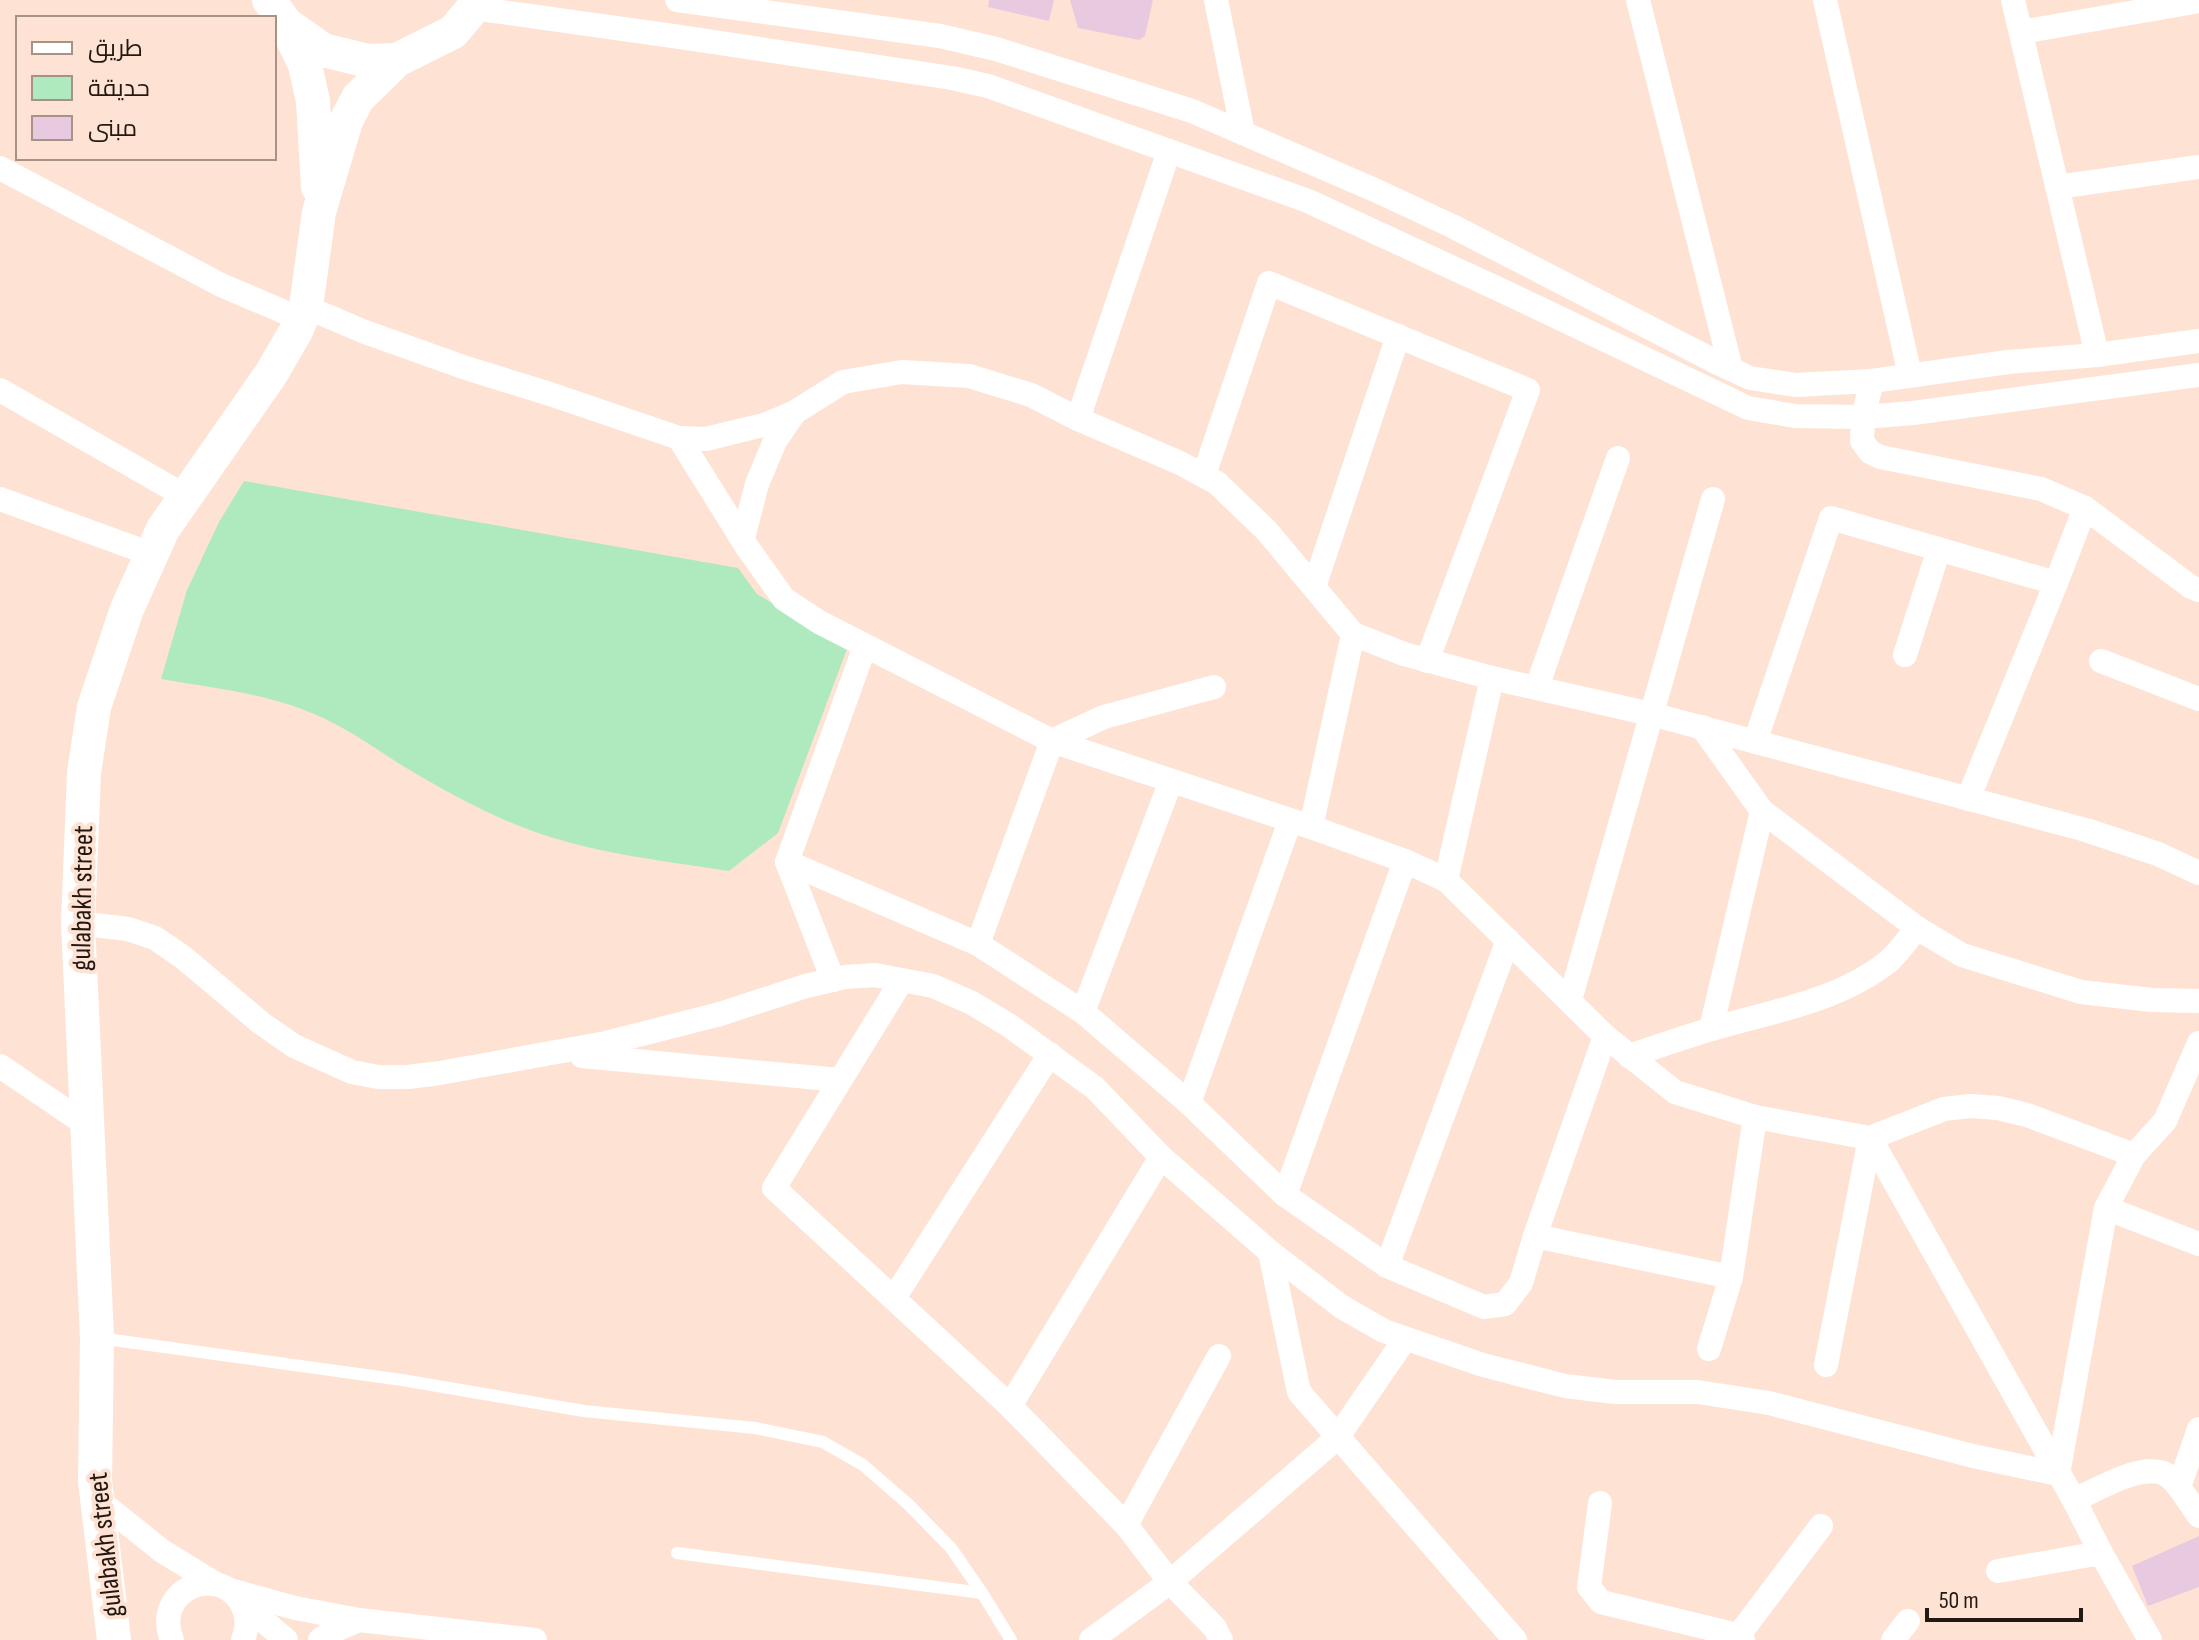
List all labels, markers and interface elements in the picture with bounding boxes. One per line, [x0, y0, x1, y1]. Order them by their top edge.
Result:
legend [16, 16, 276, 160]
text: طريق [88, 34, 143, 63]
text: حديقة [88, 74, 150, 103]
text: مبنى [88, 114, 137, 143]
street label: gulabakh street [65, 825, 100, 971]
street label: gulabakh street [81, 1471, 130, 1619]
scale bar [1927, 1572, 2081, 1622]
text: 50 m [1939, 1586, 1979, 1615]

